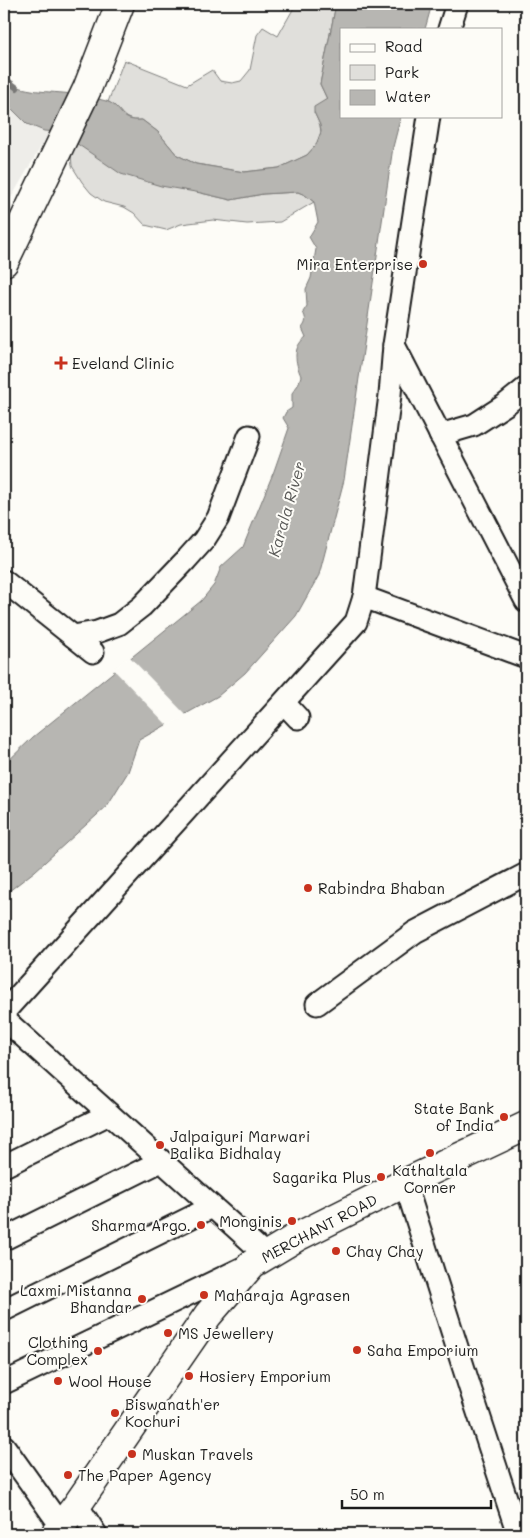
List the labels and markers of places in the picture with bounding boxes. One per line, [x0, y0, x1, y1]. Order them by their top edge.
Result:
place label: Mira Enterprise [297, 254, 413, 274]
marker: Mira Enterprise [417, 258, 429, 270]
place label: Eveland Clinic [72, 353, 175, 373]
marker: Eveland Clinic [54, 356, 68, 370]
place label: Rabindra Bhaban [318, 878, 445, 898]
marker: Rabindra Bhaban [302, 882, 314, 894]
place label: State Bank of India [414, 1098, 494, 1135]
marker: State Bank of India [498, 1111, 510, 1123]
place label: Jalpaiguri Marwari Balika Bidhalay [170, 1126, 310, 1163]
marker: Jalpaiguri Marwari Balika Bidhalay [154, 1139, 166, 1151]
marker: Kathaltala Corner [424, 1147, 436, 1159]
place label: Kathaltala Corner [392, 1160, 468, 1197]
place label: Sagarika Plus [273, 1167, 371, 1187]
marker: Sagarika Plus [375, 1171, 387, 1183]
place label: Monginis [219, 1211, 282, 1231]
place label: Sharma Argo. [91, 1215, 191, 1235]
marker: Monginis [286, 1215, 298, 1227]
marker: Sharma Argo. [195, 1219, 207, 1231]
place label: Chay Chay [346, 1241, 424, 1261]
marker: Chay Chay [330, 1245, 342, 1257]
place label: Laxmi Mistanna Bhandar [20, 1280, 132, 1317]
place label: Maharaja Agrasen [214, 1285, 350, 1305]
marker: Maharaja Agrasen [198, 1289, 210, 1301]
marker: Laxmi Mistanna Bhandar [136, 1293, 148, 1305]
place label: MS Jewellery [178, 1323, 274, 1343]
marker: MS Jewellery [162, 1327, 174, 1339]
place label: Clothing Complex [26, 1332, 88, 1369]
place label: Saha Emporium [367, 1340, 478, 1360]
marker: Saha Emporium [351, 1344, 363, 1356]
marker: Clothing Complex [92, 1345, 104, 1357]
place label: Hosiery Emporium [199, 1366, 331, 1386]
marker: Hosiery Emporium [183, 1370, 195, 1382]
place label: Wool House [68, 1371, 152, 1391]
marker: Wool House [52, 1375, 64, 1387]
place label: Biswanath'er Kochuri [125, 1394, 220, 1431]
marker: Biswanath'er Kochuri [109, 1407, 121, 1419]
place label: Muskan Travels [142, 1444, 253, 1464]
marker: Muskan Travels [126, 1448, 138, 1460]
place label: The Paper Agency [78, 1465, 212, 1485]
marker: The Paper Agency [62, 1469, 74, 1481]

